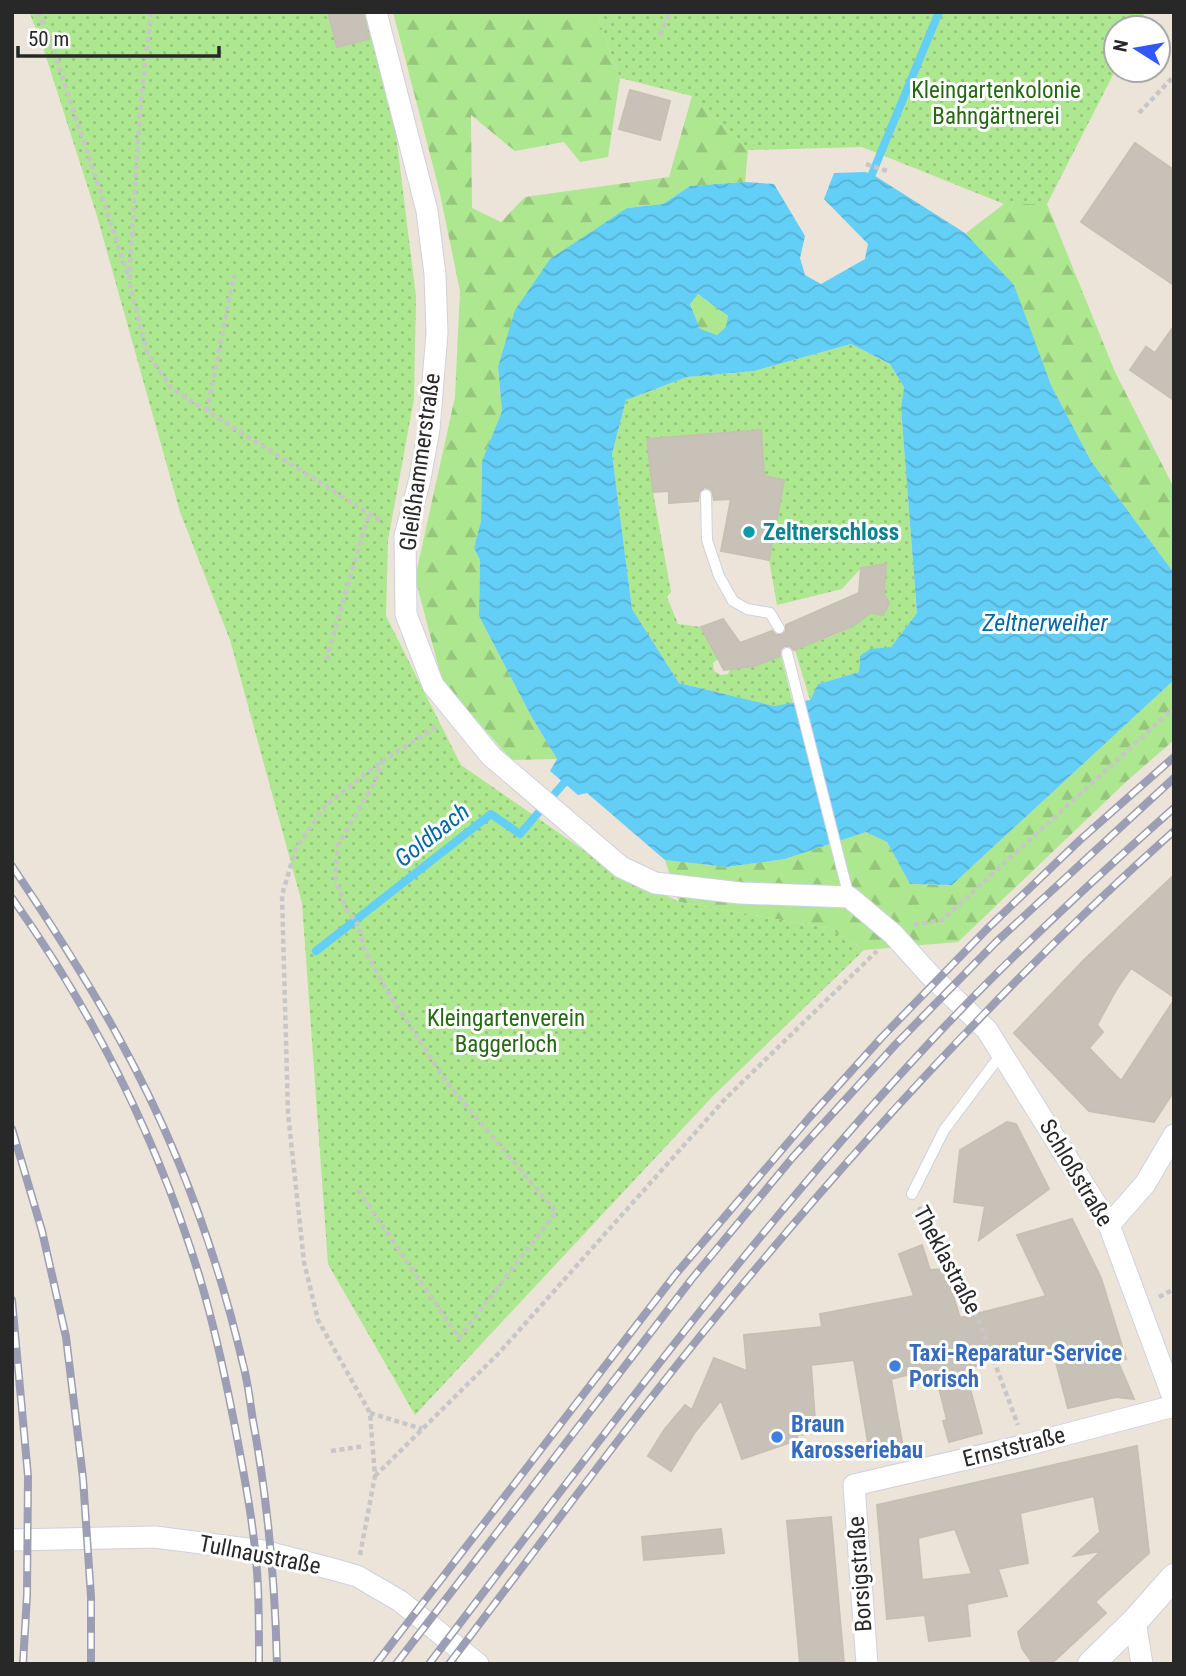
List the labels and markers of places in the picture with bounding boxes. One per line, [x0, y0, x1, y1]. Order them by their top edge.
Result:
place label: Zeltnerschloss [763, 519, 899, 546]
marker: Zeltnerschloss [741, 524, 757, 540]
place label: Taxi-Reparatur-Service Porisch [909, 1340, 1122, 1393]
marker: Taxi-Reparatur-Service Porisch [887, 1358, 903, 1374]
place label: Braun Karosseriebau [791, 1411, 923, 1464]
marker: Braun Karosseriebau [769, 1429, 785, 1445]

